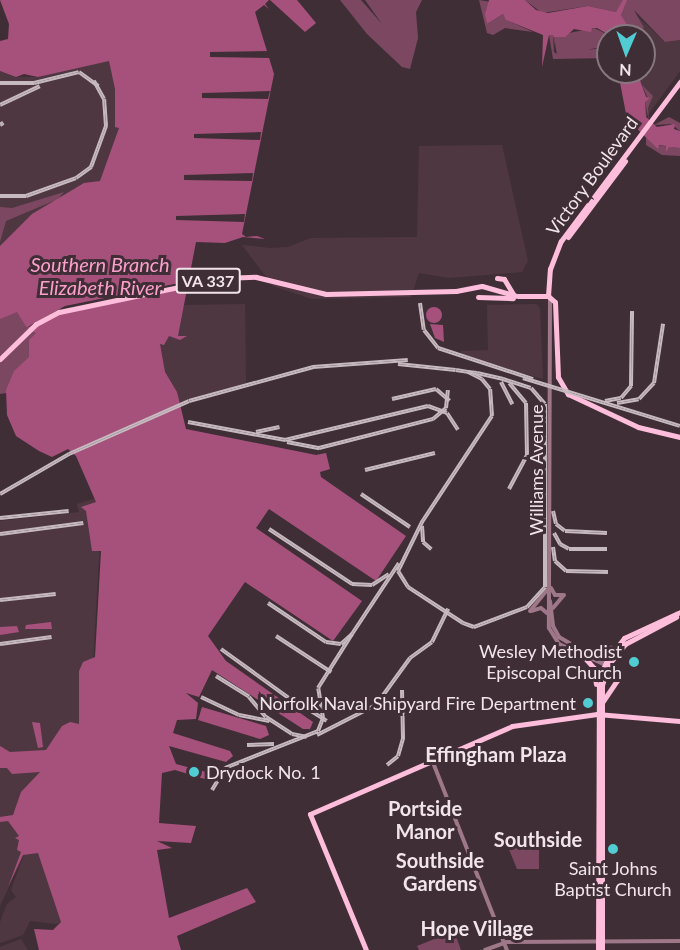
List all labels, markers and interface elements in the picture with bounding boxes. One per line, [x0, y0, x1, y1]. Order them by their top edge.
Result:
north arrow [596, 24, 656, 84]
text: N [619, 61, 632, 80]
street label: Victory Boulevard [542, 112, 642, 240]
water label: Southern Branch Elizabeth River [30, 252, 170, 299]
road number: VA 337 [175, 268, 241, 294]
street label: Williams Avenue [525, 404, 547, 536]
place label: Wesley Methodist Episcopal Church [478, 641, 622, 684]
marker: Wesley Methodist Episcopal Church [627, 655, 641, 669]
place label: Norfolk Naval Shipyard Fire Department [259, 692, 576, 714]
marker: Norfolk Naval Shipyard Fire Department [581, 696, 595, 710]
district label: Effingham Plaza [425, 742, 567, 766]
place label: Drydock No. 1 [206, 761, 321, 783]
marker: Drydock No. 1 [187, 765, 201, 779]
district label: Portside Manor [388, 797, 462, 844]
district label: Southside [494, 827, 582, 851]
marker: Saint Johns Baptist Church [606, 842, 620, 856]
district label: Southside Gardens [396, 848, 484, 895]
place label: Saint Johns Baptist Church [554, 858, 672, 900]
district label: Hope Village [420, 916, 534, 940]

